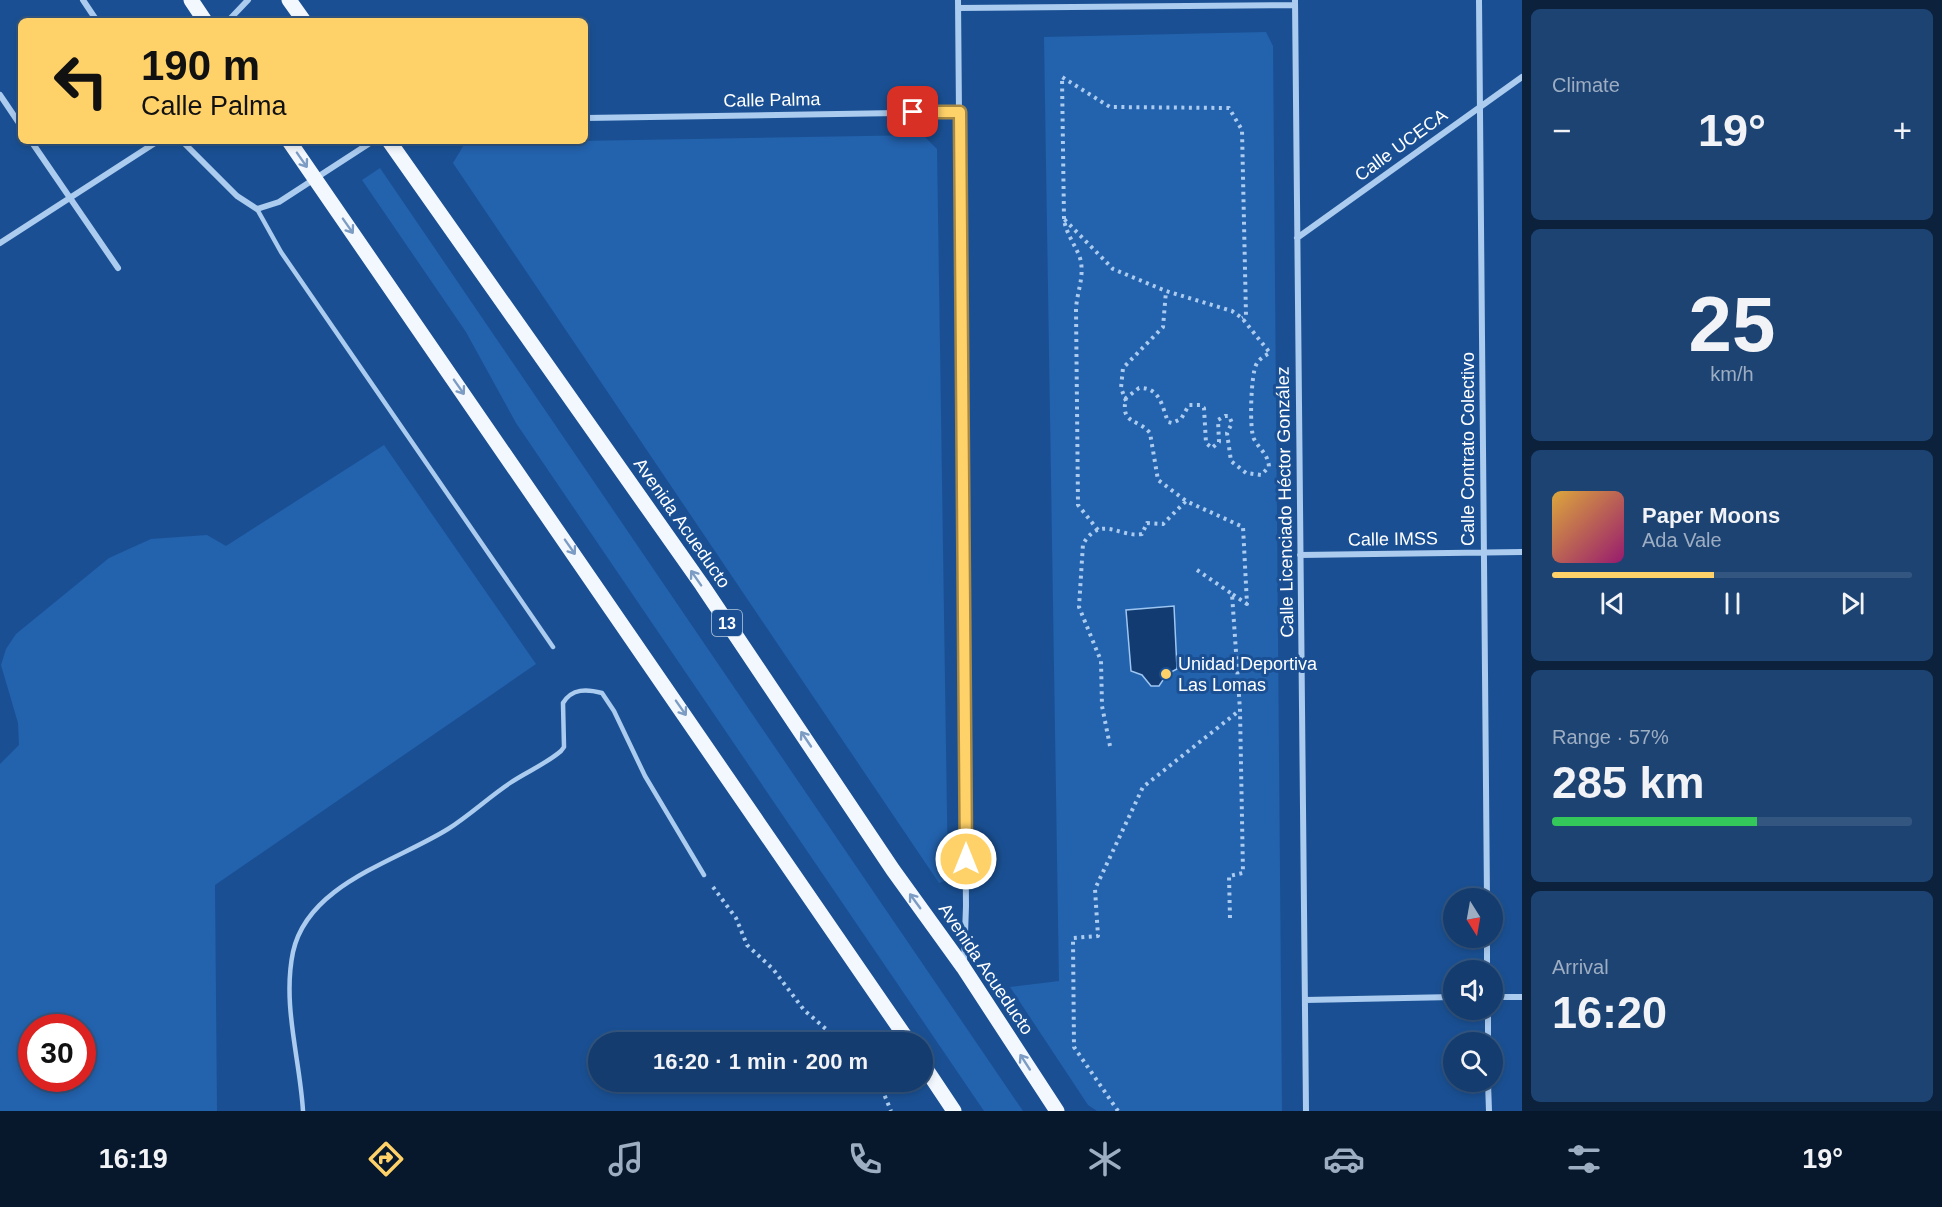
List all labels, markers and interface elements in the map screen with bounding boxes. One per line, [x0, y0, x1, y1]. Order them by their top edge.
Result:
icon: left [42, 42, 120, 120]
text: 190 m [141, 42, 260, 89]
text: Climate [1552, 74, 1620, 96]
pin [887, 86, 938, 137]
street label: Calle Palma [723, 89, 822, 111]
text: Calle Palma [141, 91, 287, 121]
icon: arrive [896, 95, 929, 128]
street label: Calle UCECA [1351, 105, 1451, 185]
text: 19° [1698, 105, 1766, 156]
text: − [1552, 112, 1571, 149]
text: + [1893, 112, 1912, 149]
one-way arrow [296, 151, 308, 167]
one-way arrow [342, 218, 354, 234]
text: 25 [1689, 280, 1775, 368]
street label: Calle Contrato Colectivo [1458, 352, 1478, 546]
text: km/h [1710, 363, 1754, 385]
street label: Calle Licenciado Héctor González [1273, 366, 1297, 638]
one-way arrow [453, 378, 465, 395]
street label: Avenida Acueducto [630, 454, 734, 592]
text: Paper Moons [1642, 503, 1780, 528]
street label: Calle IMSS [1348, 528, 1438, 550]
text: Ada Vale [1642, 529, 1722, 551]
one-way arrow [564, 539, 576, 555]
one-way arrow [690, 570, 702, 587]
icon: previous [1596, 587, 1629, 620]
icon: pause [1716, 587, 1749, 620]
icon: next [1836, 587, 1869, 620]
road number: 13 [712, 610, 742, 636]
place label: Unidad Deportiva Las Lomas [1178, 654, 1318, 695]
marker: Unidad Deportiva Las Lomas [1159, 667, 1173, 681]
one-way arrow [674, 699, 687, 716]
text: Range · 57% [1552, 726, 1669, 748]
one-way arrow [800, 732, 812, 748]
text: 285 km [1552, 757, 1705, 808]
position arrow [934, 827, 998, 891]
north arrow [1443, 888, 1503, 948]
map controls [1443, 888, 1503, 1092]
one-way arrow [909, 893, 922, 909]
street label: Avenida Acueducto [935, 900, 1037, 1038]
text: Arrival [1552, 956, 1609, 978]
button: sound [1443, 960, 1503, 1020]
text: 16:20 [1552, 987, 1667, 1038]
speed limit sign: 30 [18, 1014, 96, 1092]
button: search [1443, 1032, 1503, 1092]
text: 16:20 · 1 min · 200 m [653, 1049, 868, 1074]
one-way arrow [1019, 1054, 1031, 1071]
icon: directions [365, 1138, 407, 1180]
icon: music [605, 1138, 647, 1180]
icon: phone [844, 1138, 886, 1180]
icon: climate [1084, 1138, 1126, 1180]
icon: car [1323, 1138, 1365, 1180]
icon: filters [1563, 1138, 1605, 1180]
text: 16:19 [99, 1144, 168, 1174]
text: 19° [1802, 1144, 1843, 1174]

